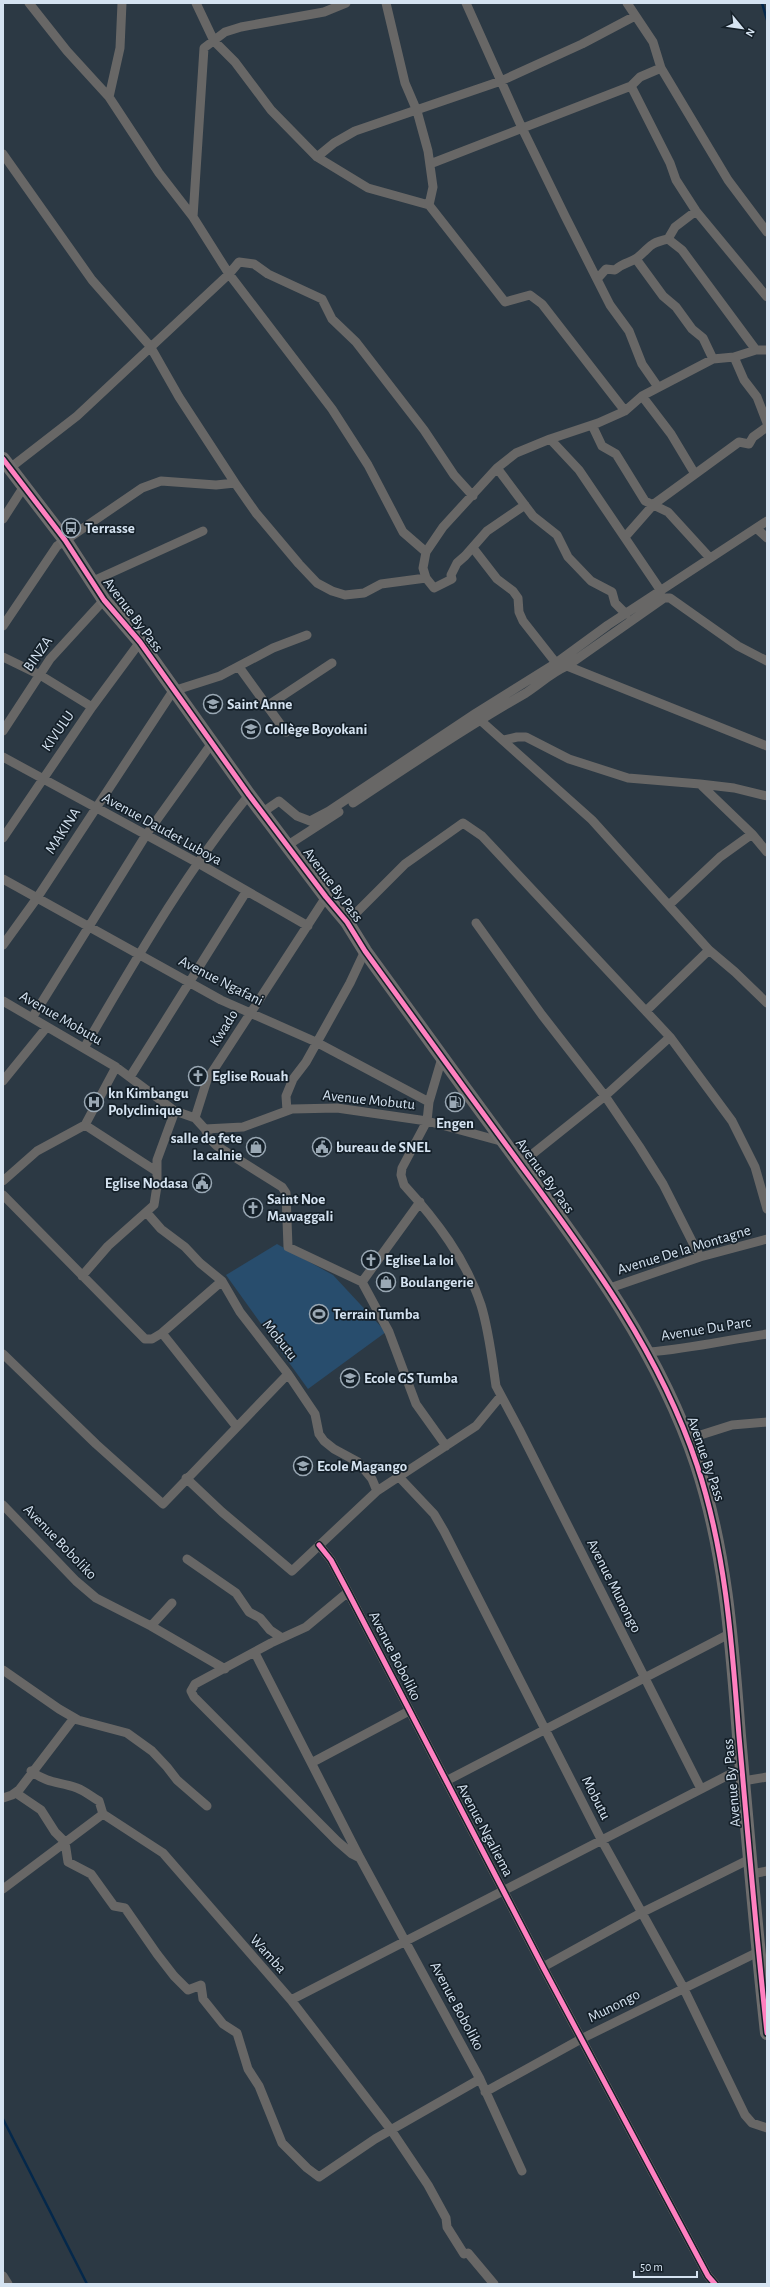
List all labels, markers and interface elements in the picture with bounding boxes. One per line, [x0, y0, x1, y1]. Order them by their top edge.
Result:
north arrow [722, 8, 762, 48]
text: N [744, 27, 757, 39]
bus stop icon: Terrasse [60, 517, 82, 539]
place label: Terrasse [85, 521, 135, 536]
street label: Avenue By Pass [100, 575, 166, 655]
street label: BINZA [21, 633, 55, 674]
school or university icon: Saint Anne [202, 693, 224, 715]
place label: Saint Anne [227, 697, 292, 712]
street label: KIVULU [39, 708, 77, 754]
school or university icon: Collège Boyokani [240, 718, 262, 740]
place label: Collège Boyokani [265, 722, 367, 737]
street label: Avenue Daudet Luboya [100, 790, 224, 868]
street label: MAKINA [43, 805, 84, 857]
street label: Avenue By Pass [300, 845, 366, 925]
street label: Avenue Ngafani [176, 953, 266, 1009]
street label: Avenue Mobutu [17, 988, 105, 1048]
street label: Kwado [207, 1007, 241, 1049]
church icon: Eglise Rouah [187, 1065, 209, 1087]
place label: Eglise Rouah [212, 1069, 289, 1084]
place label: kn Kimbangu Polyclinique [108, 1086, 189, 1118]
street label: Avenue Mobutu [322, 1088, 416, 1112]
hospital icon: kn Kimbangu Polyclinique [83, 1091, 105, 1113]
fuel station icon: Engen [444, 1091, 466, 1113]
place label: Engen [436, 1116, 474, 1131]
place label: salle de fete la calnie [171, 1131, 242, 1163]
shop icon: salle de fete la calnie [245, 1136, 267, 1158]
public building icon: bureau de SNEL [311, 1136, 333, 1158]
street label: Avenue By Pass [513, 1136, 577, 1216]
place label: bureau de SNEL [336, 1140, 431, 1155]
public building icon: Eglise Nodasa [191, 1172, 213, 1194]
place label: Eglise Nodasa [105, 1176, 188, 1191]
place label: Saint Noe Mawaggali [267, 1192, 333, 1224]
church icon: Saint Noe Mawaggali [242, 1197, 264, 1219]
street label: Avenue De la Montagne [616, 1223, 753, 1277]
church icon: Eglise La loi [360, 1249, 382, 1271]
place label: Eglise La loi [385, 1253, 454, 1268]
shop icon: Boulangerie [375, 1271, 397, 1293]
place label: Boulangerie [400, 1275, 474, 1290]
sports icon: Terrain Tumba [308, 1303, 330, 1325]
place label: Terrain Tumba [333, 1307, 420, 1322]
street label: Avenue Du Parc [660, 1314, 752, 1344]
street label: Mobutu [260, 1317, 300, 1363]
school or university icon: Ecole GS Tumba [339, 1367, 361, 1389]
place label: Ecole GS Tumba [364, 1371, 458, 1386]
street label: Avenue By Pass [684, 1415, 728, 1503]
school or university icon: Ecole Magango [292, 1455, 314, 1477]
place label: Ecole Magango [317, 1459, 407, 1474]
street label: Avenue Boboliko [21, 1502, 99, 1582]
street label: Avenue Munongo [584, 1537, 644, 1635]
street label: Avenue Boboliko [366, 1609, 424, 1703]
street label: Avenue By Pass [721, 1738, 743, 1828]
street label: Mobutu [579, 1774, 613, 1823]
street label: Avenue Ngaliema [454, 1781, 516, 1879]
street label: Wamba [247, 1932, 289, 1976]
street label: Avenue Boboliko [427, 1959, 487, 2053]
street label: Munongo [585, 1987, 643, 2025]
scale bar [634, 2253, 697, 2279]
text: 50 m [640, 2261, 663, 2273]

